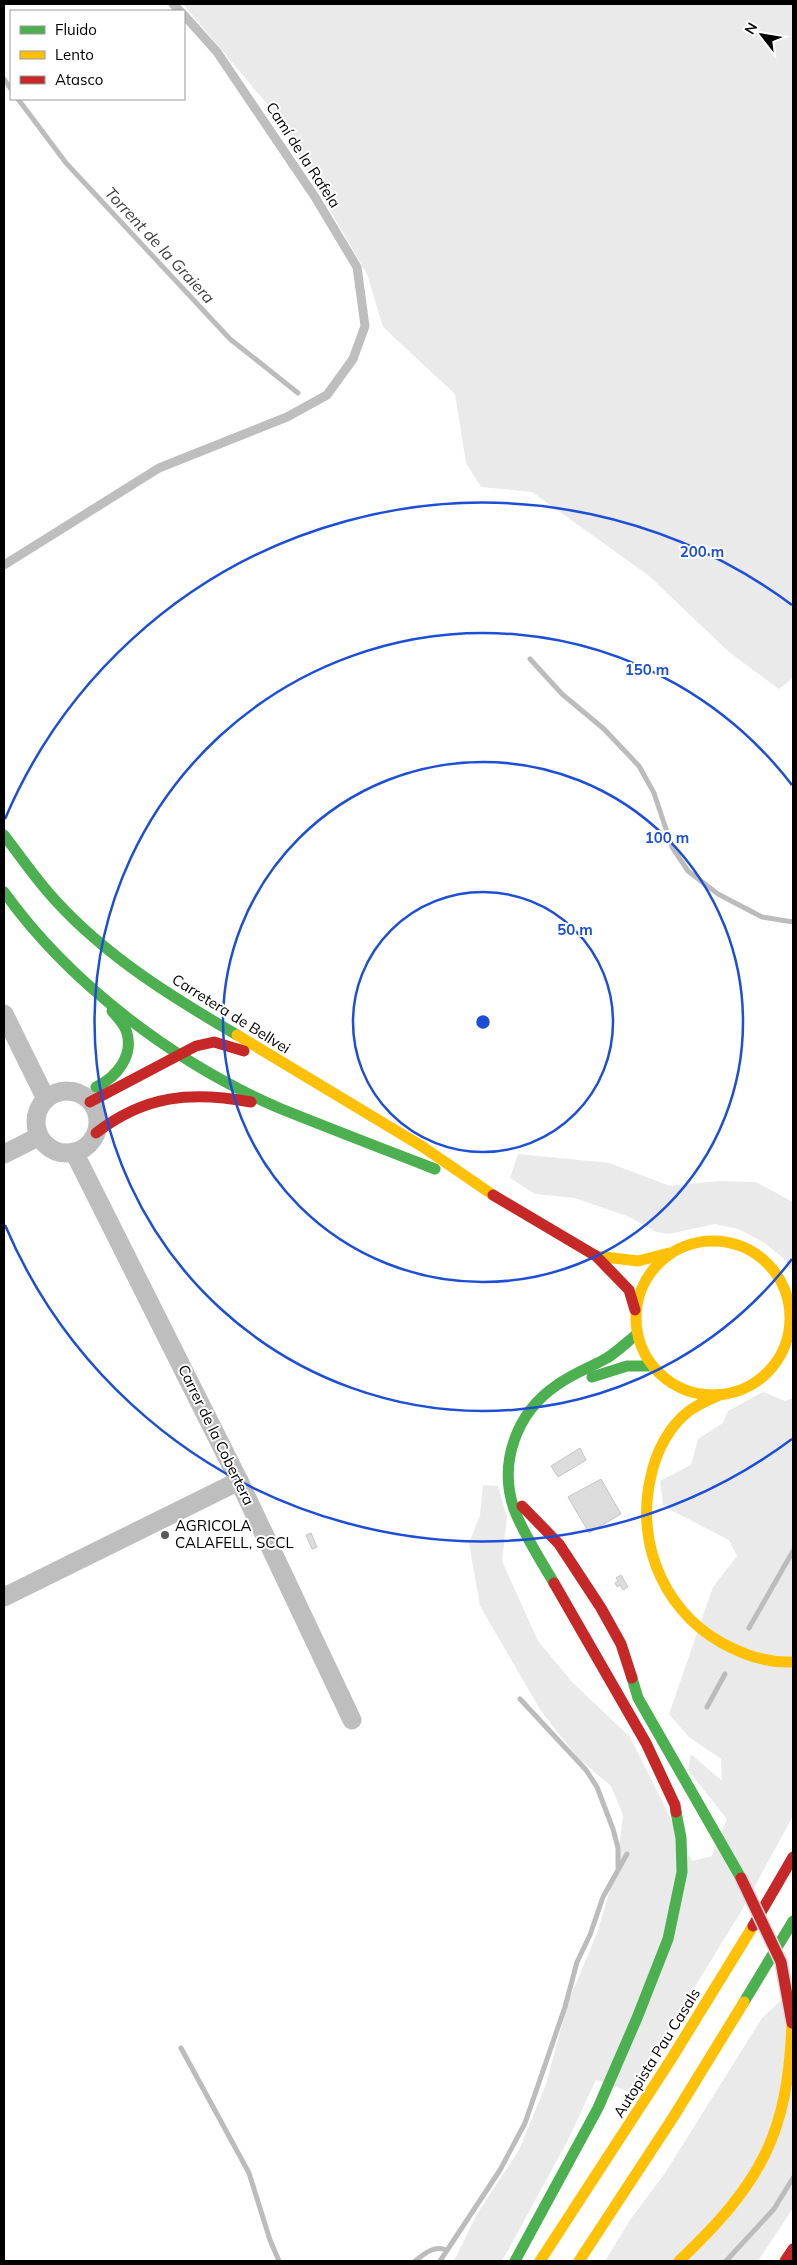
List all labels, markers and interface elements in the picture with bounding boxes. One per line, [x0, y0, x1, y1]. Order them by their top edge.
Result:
legend [10, 10, 185, 100]
north arrow [737, 10, 787, 60]
text: N [740, 19, 761, 37]
text: Fluido [55, 20, 97, 39]
text: Lento [55, 45, 94, 64]
text: Atasco [55, 70, 103, 89]
street label: Camí de la Rafela [262, 98, 345, 211]
water label: Torrent de la Graiera [101, 183, 219, 308]
text: 200 m [680, 542, 724, 561]
text: 150 m [625, 660, 669, 679]
text: 100 m [645, 828, 689, 847]
text: 50 m [557, 920, 593, 939]
street label: Carretera de Bellvei [169, 970, 294, 1058]
centre of rings [474, 1013, 492, 1031]
street label: Carrer de la Cobertera [174, 1361, 259, 1508]
place label: AGRICOLA CALAFELL, SCCL [175, 1516, 294, 1552]
marker: AGRICOLA CALAFELL, SCCL [159, 1529, 171, 1541]
street label: Autopista Pau Casals [609, 1985, 704, 2121]

